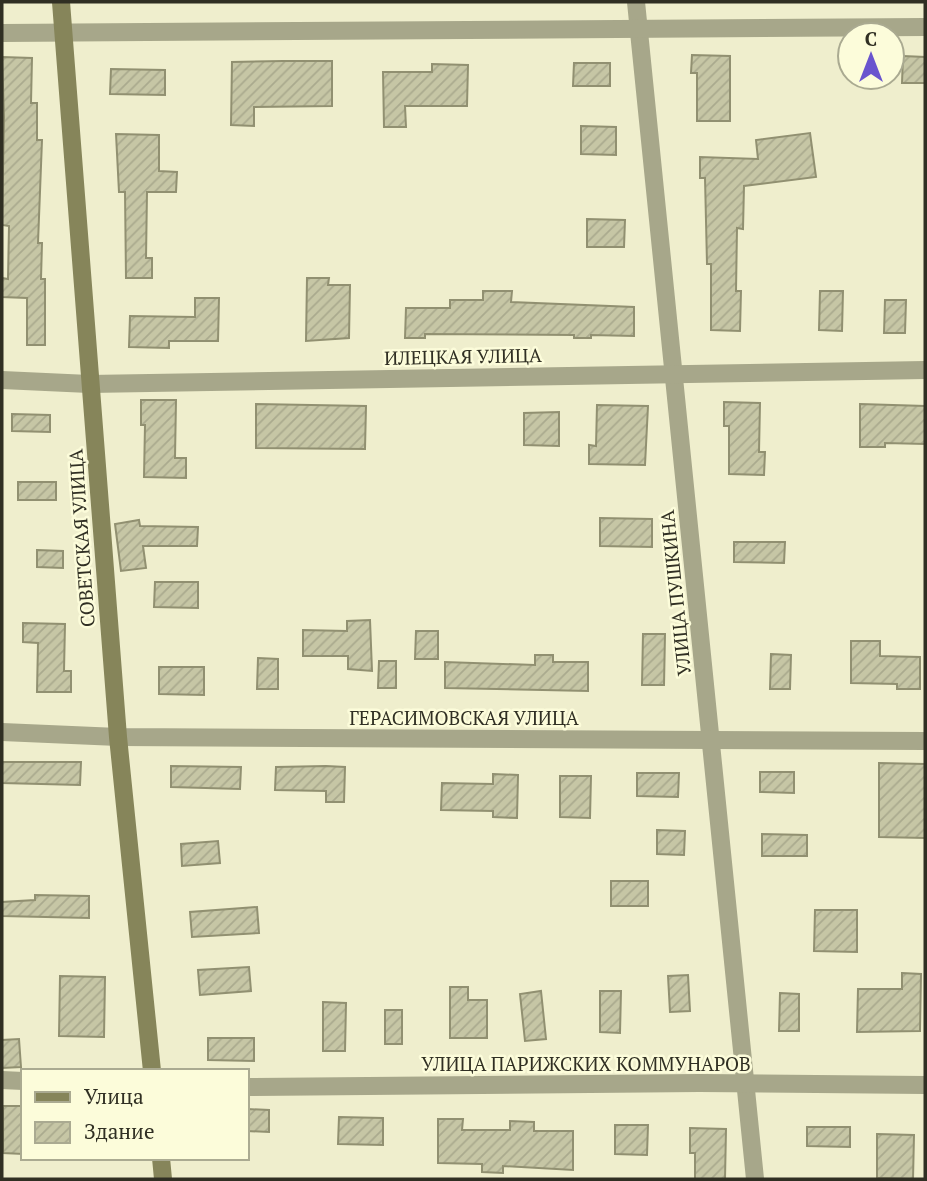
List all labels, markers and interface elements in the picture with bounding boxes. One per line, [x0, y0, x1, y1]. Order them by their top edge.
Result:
north arrow [836, 21, 906, 91]
text: С [865, 26, 877, 51]
street label: ИЛЕЦКАЯ УЛИЦА [384, 342, 542, 370]
street label: СОВЕТСКАЯ УЛИЦА [62, 448, 100, 628]
street label: УЛИЦА ПУШКИНА [654, 509, 696, 677]
street label: ГЕРАСИМОВСКАЯ УЛИЦА [349, 705, 579, 730]
street label: УЛИЦА ПАРИЖСКИХ КОММУНАРОВ [421, 1051, 751, 1076]
legend [21, 1069, 248, 1160]
text: Улица [84, 1082, 144, 1110]
text: Здание [84, 1117, 155, 1145]

